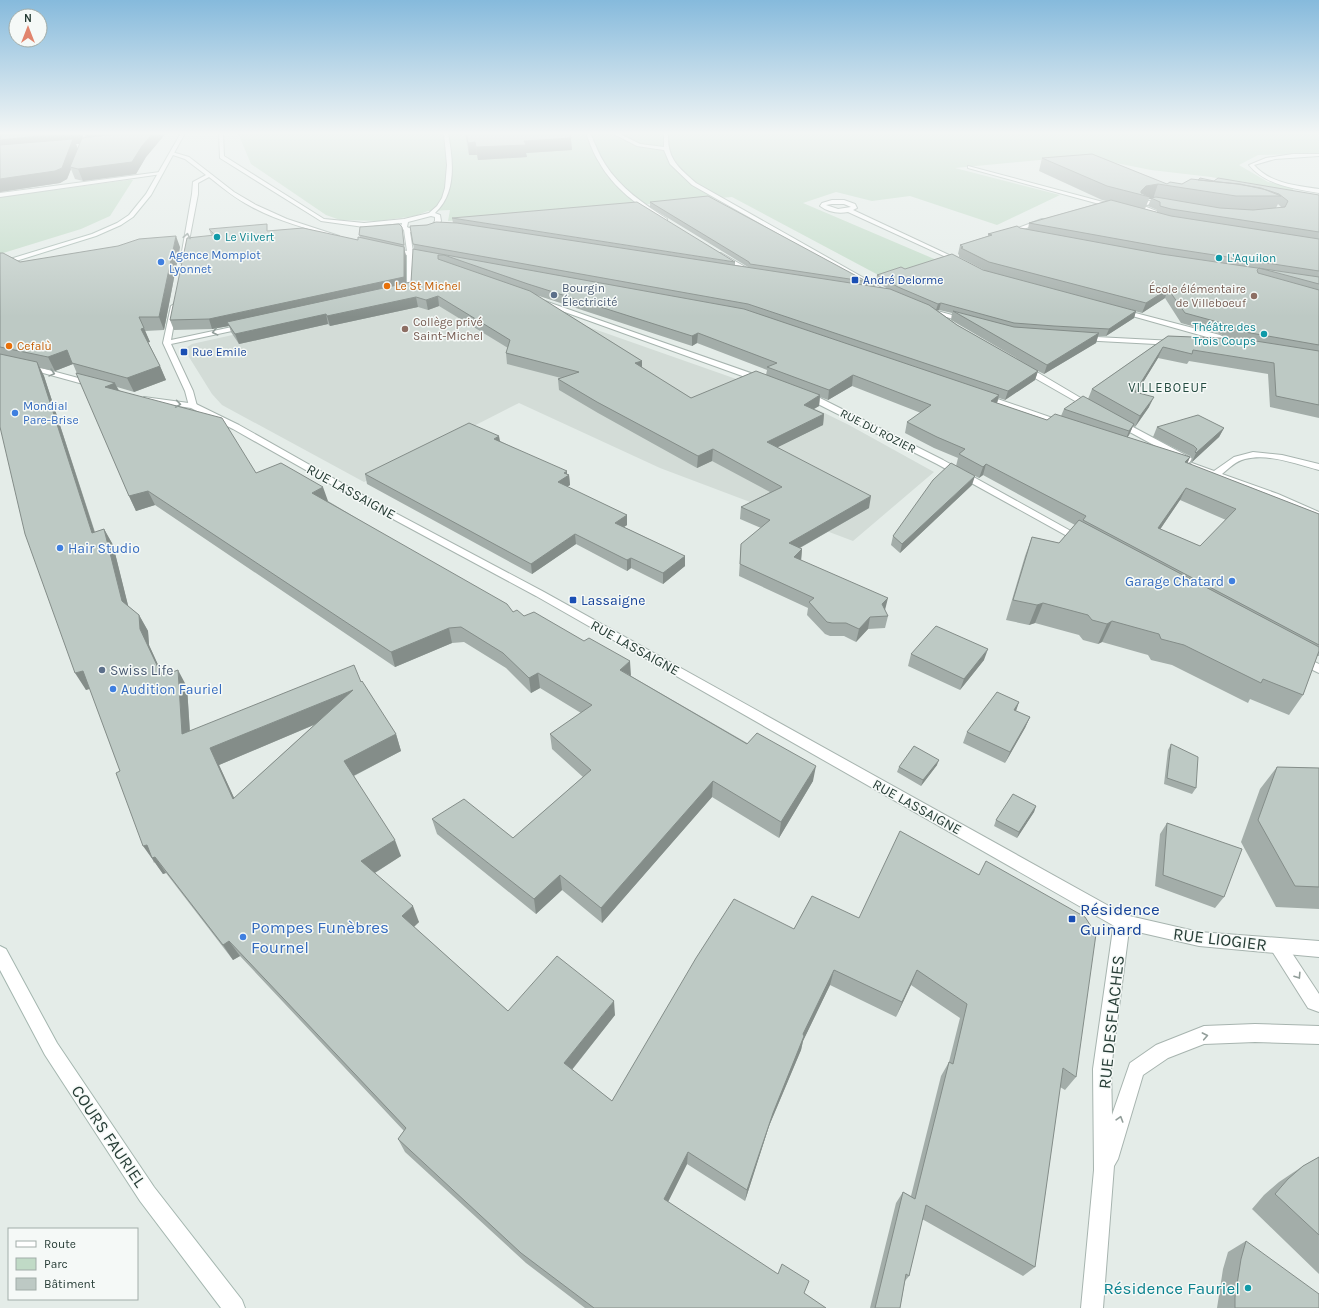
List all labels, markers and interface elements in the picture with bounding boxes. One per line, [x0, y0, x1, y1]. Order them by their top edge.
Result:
north arrow [8, 8, 48, 48]
text: N [24, 12, 32, 25]
place label: Le Vilvert [225, 230, 275, 244]
marker: Le Vilvert [212, 232, 222, 242]
one-way arrow [182, 233, 191, 239]
place label: Agence Momplot Lyonnet [169, 248, 261, 276]
place label: L'Aquilon [1227, 251, 1276, 265]
marker: L'Aquilon [1214, 253, 1224, 263]
marker: Agence Momplot Lyonnet [156, 257, 166, 267]
place label: André Delorme [863, 273, 943, 287]
marker: André Delorme [850, 275, 860, 285]
place label: Le St Michel [395, 279, 461, 293]
marker: Le St Michel [382, 281, 392, 291]
place label: Bourgin Électricité [562, 281, 617, 309]
place label: École élémentaire de Villeboeuf [1149, 281, 1247, 310]
marker: Bourgin Électricité [549, 290, 559, 300]
marker: École élémentaire de Villeboeuf [1249, 291, 1259, 301]
place label: Collège privé Saint-Michel [413, 315, 483, 343]
place label: Théâtre des Trois Coups [1193, 320, 1256, 348]
marker: Collège privé Saint-Michel [400, 324, 410, 334]
one-way arrow [212, 328, 218, 336]
marker: Théâtre des Trois Coups [1259, 329, 1269, 339]
place label: Cefalù [17, 339, 52, 353]
marker: Cefalù [4, 341, 14, 351]
place label: Rue Emile [192, 345, 247, 359]
marker: Rue Emile [179, 347, 189, 357]
one-way arrow [49, 369, 55, 377]
district label: VILLEBOEUF [1128, 380, 1208, 395]
place label: Mondial Pare-Brise [23, 399, 79, 427]
one-way arrow [175, 399, 181, 408]
street label: RUE DU ROZIER [838, 406, 918, 456]
marker: Mondial Pare-Brise [10, 408, 20, 418]
street label: RUE LASSAIGNE [304, 461, 398, 523]
place label: Hair Studio [68, 540, 140, 557]
marker: Hair Studio [55, 543, 65, 553]
place label: Garage Chatard [1125, 573, 1224, 590]
marker: Garage Chatard [1227, 576, 1237, 586]
place label: Lassaigne [581, 592, 645, 609]
marker: Lassaigne [568, 595, 578, 605]
street label: RUE LASSAIGNE [588, 617, 682, 679]
place label: Swiss Life [110, 662, 174, 679]
marker: Swiss Life [97, 665, 107, 675]
place label: Audition Fauriel [121, 681, 222, 698]
marker: Audition Fauriel [108, 684, 118, 694]
street label: RUE LASSAIGNE [870, 776, 964, 838]
place label: Résidence Guinard [1080, 899, 1160, 939]
marker: Résidence Guinard [1067, 914, 1077, 924]
place label: Pompes Funèbres Fournel [251, 917, 389, 957]
street label: RUE LIOGIER [1172, 923, 1268, 955]
marker: Pompes Funèbres Fournel [238, 932, 248, 942]
street label: RUE DESFLACHES [1094, 954, 1128, 1090]
one-way arrow [1293, 972, 1300, 979]
one-way arrow [1201, 1032, 1208, 1040]
street label: COURS FAURIEL [68, 1081, 151, 1191]
one-way arrow [1115, 1116, 1124, 1123]
legend [8, 1228, 138, 1300]
text: Route [44, 1237, 76, 1251]
text: Parc [44, 1257, 68, 1271]
text: Bâtiment [44, 1277, 96, 1291]
place label: Résidence Fauriel [1103, 1278, 1240, 1298]
marker: Résidence Fauriel [1243, 1283, 1253, 1293]

